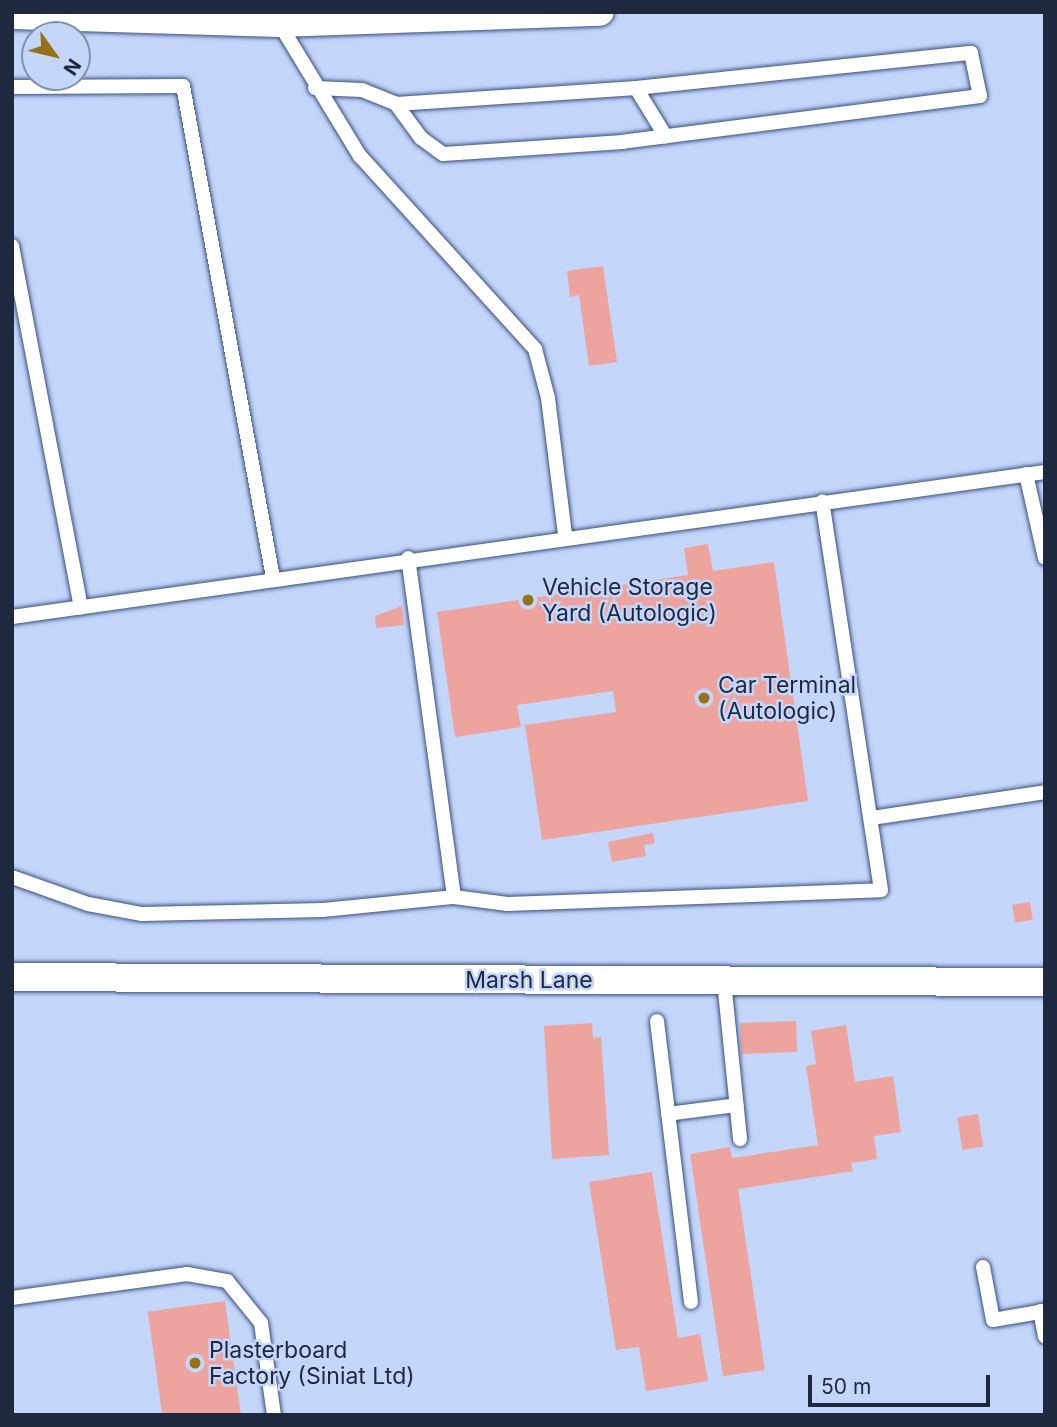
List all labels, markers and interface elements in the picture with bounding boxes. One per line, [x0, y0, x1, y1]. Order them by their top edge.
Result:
north arrow [21, 21, 91, 91]
text: N [59, 54, 86, 79]
place label: Vehicle Storage Yard (Autologic) [542, 573, 717, 627]
marker: Vehicle Storage Yard (Autologic) [520, 592, 536, 608]
place label: Car Terminal (Autologic) [718, 671, 856, 725]
marker: Car Terminal (Autologic) [696, 690, 712, 706]
street label: Marsh Lane [465, 966, 593, 994]
place label: Plasterboard Factory (Siniat Ltd) [209, 1336, 415, 1390]
marker: Plasterboard Factory (Siniat Ltd) [187, 1355, 203, 1371]
scale bar [812, 1360, 994, 1404]
text: 50 m [821, 1374, 871, 1399]

